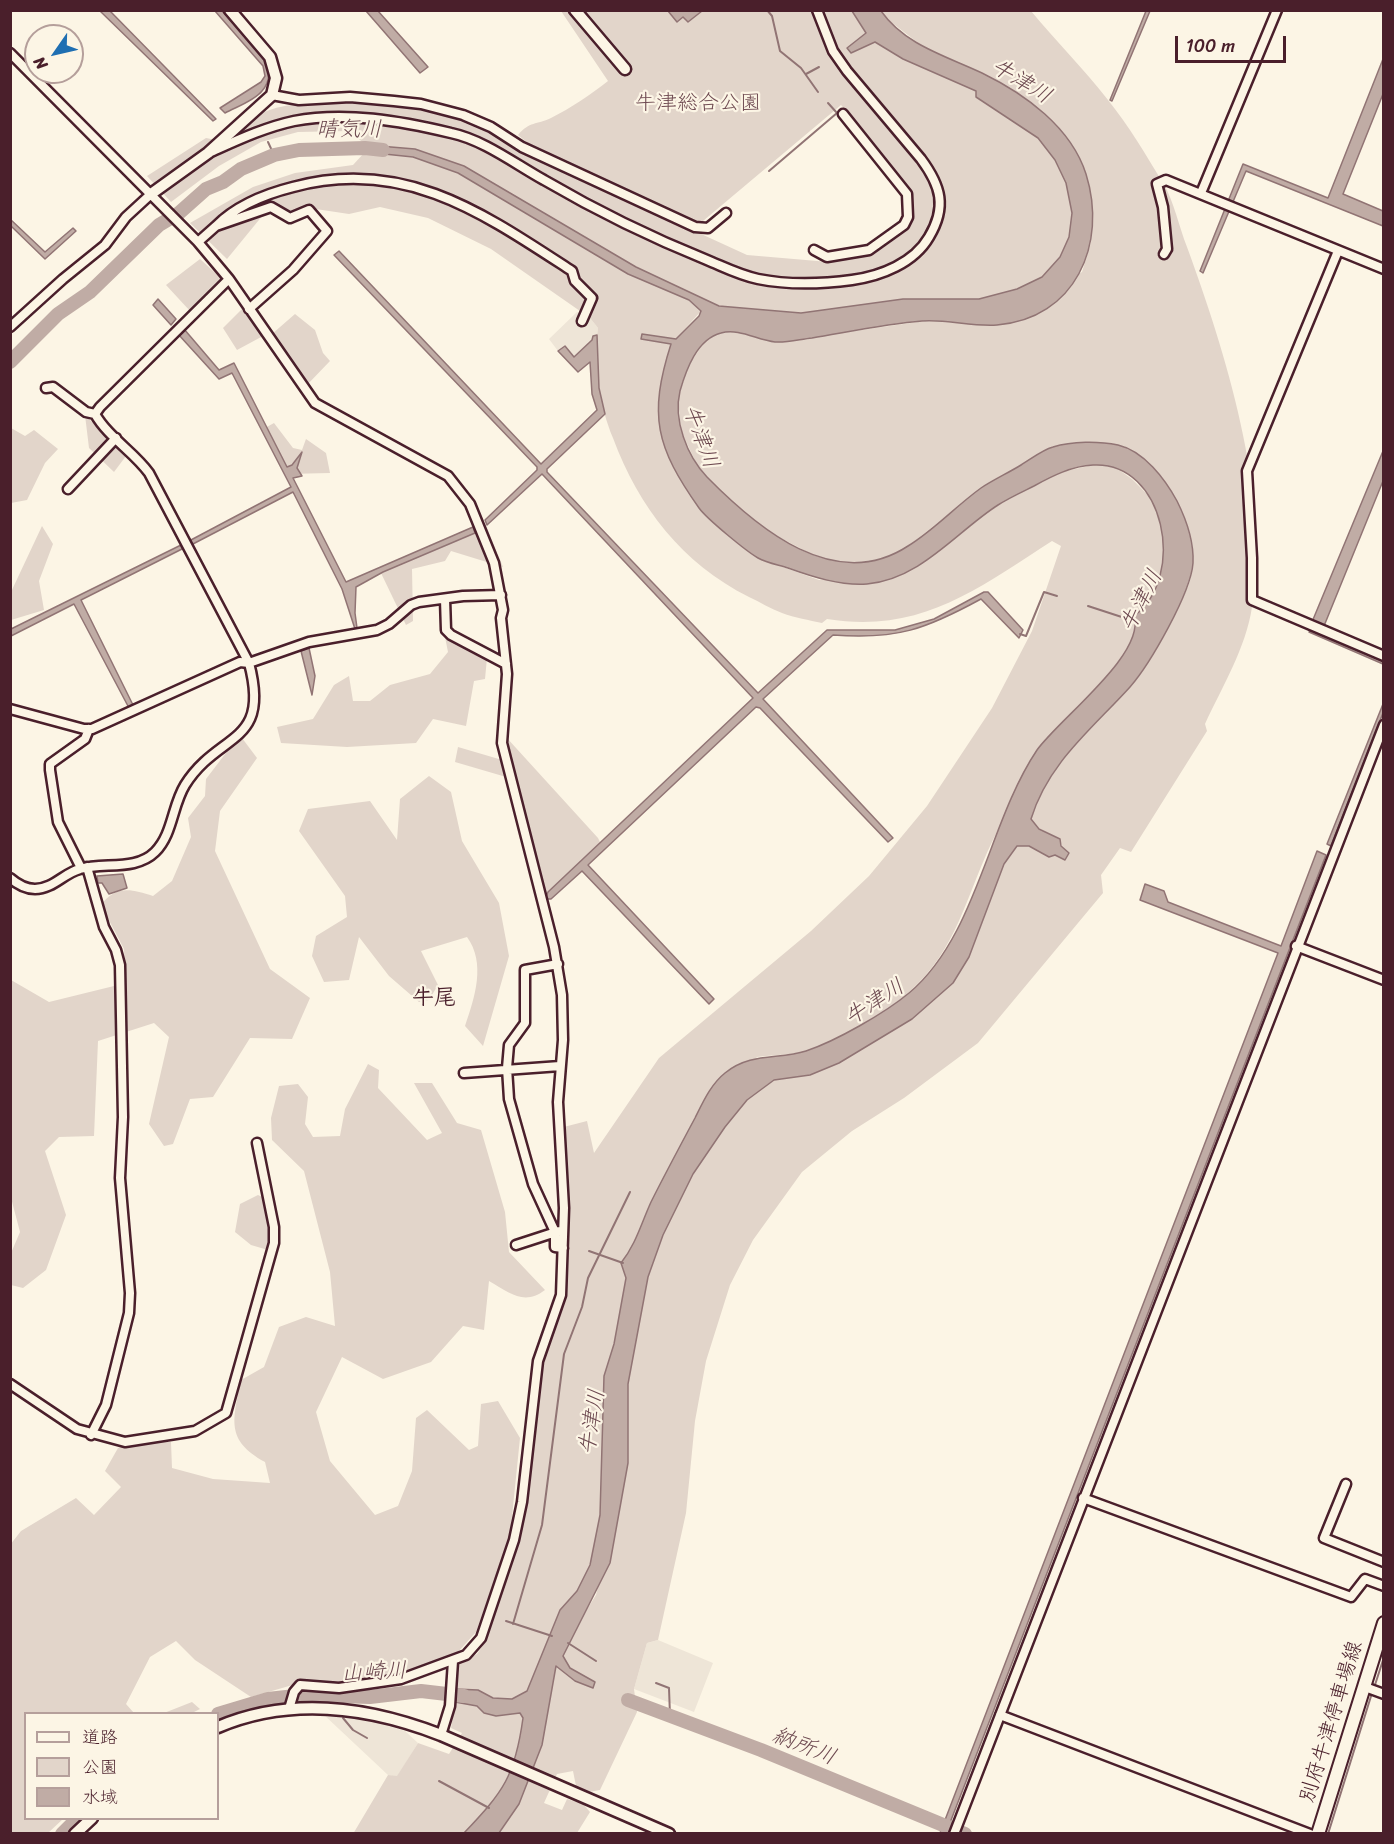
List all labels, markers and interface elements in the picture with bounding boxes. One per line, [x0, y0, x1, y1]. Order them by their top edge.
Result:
north arrow [24, 24, 84, 84]
scale bar [1178, 24, 1289, 62]
text: 100 m [1186, 30, 1235, 62]
text: N [25, 51, 55, 76]
water label: 牛津川 [986, 54, 1056, 110]
park label: 牛津総合公園 [635, 91, 761, 117]
water label: 晴気川 [316, 117, 382, 143]
water label: 牛津川 [676, 401, 724, 473]
water label: 牛津川 [1115, 566, 1169, 636]
water label: 牛津川 [840, 974, 910, 1032]
district label: 牛尾 [412, 985, 456, 1011]
water label: 牛津川 [575, 1387, 611, 1457]
street label: 別府牛津停車場線 [1295, 1638, 1369, 1806]
water label: 山崎川 [340, 1658, 408, 1688]
legend [24, 1712, 219, 1820]
text: 道路 [82, 1721, 118, 1753]
water label: 納所川 [768, 1722, 840, 1772]
text: 公園 [82, 1751, 118, 1783]
text: 水域 [82, 1781, 118, 1813]

